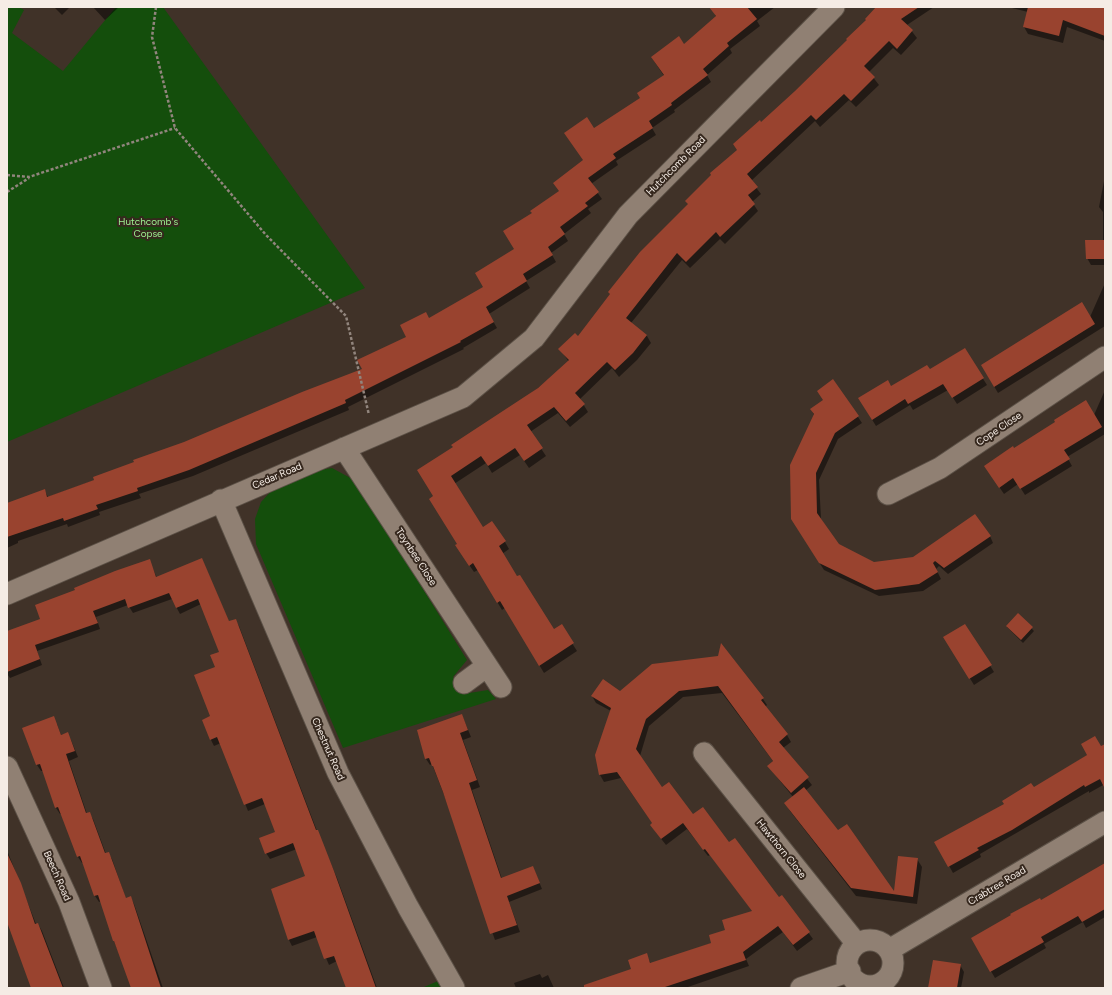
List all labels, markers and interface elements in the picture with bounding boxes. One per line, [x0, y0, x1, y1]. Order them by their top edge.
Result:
street label: Hutchcomb Road [644, 134, 708, 198]
park label: Hutchcomb's Copse [118, 216, 178, 240]
street label: Cope Close [974, 409, 1024, 449]
street label: Cedar Road [250, 460, 304, 492]
street label: Toynbee Close [393, 526, 439, 588]
street label: Chestnut Road [309, 716, 347, 782]
street label: Hawthorn Close [754, 817, 808, 881]
street label: Beech Road [41, 849, 73, 903]
street label: Crabtree Road [966, 864, 1028, 908]

